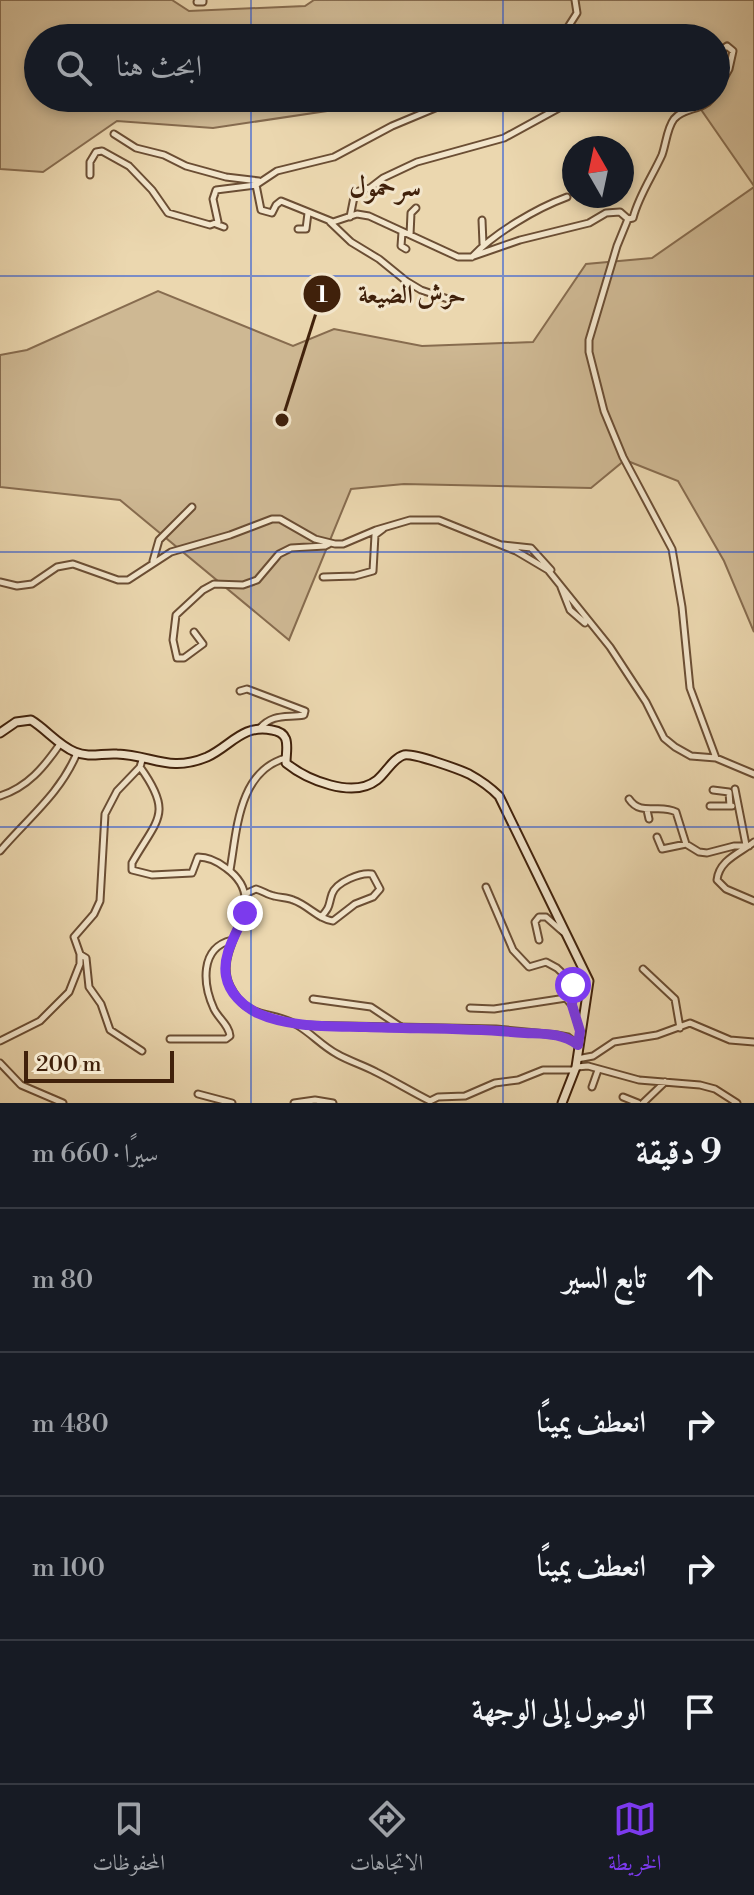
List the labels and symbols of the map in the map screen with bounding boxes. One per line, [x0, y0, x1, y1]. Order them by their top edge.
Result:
north arrow [562, 136, 634, 208]
district label: سرحمول [349, 170, 421, 205]
callout: حرش الضيعة [302, 269, 482, 319]
text: حرش الضيعة [358, 279, 466, 311]
text: 1 [316, 280, 328, 310]
route end [227, 895, 263, 931]
route start [555, 967, 591, 1003]
scale bar [24, 1047, 174, 1083]

